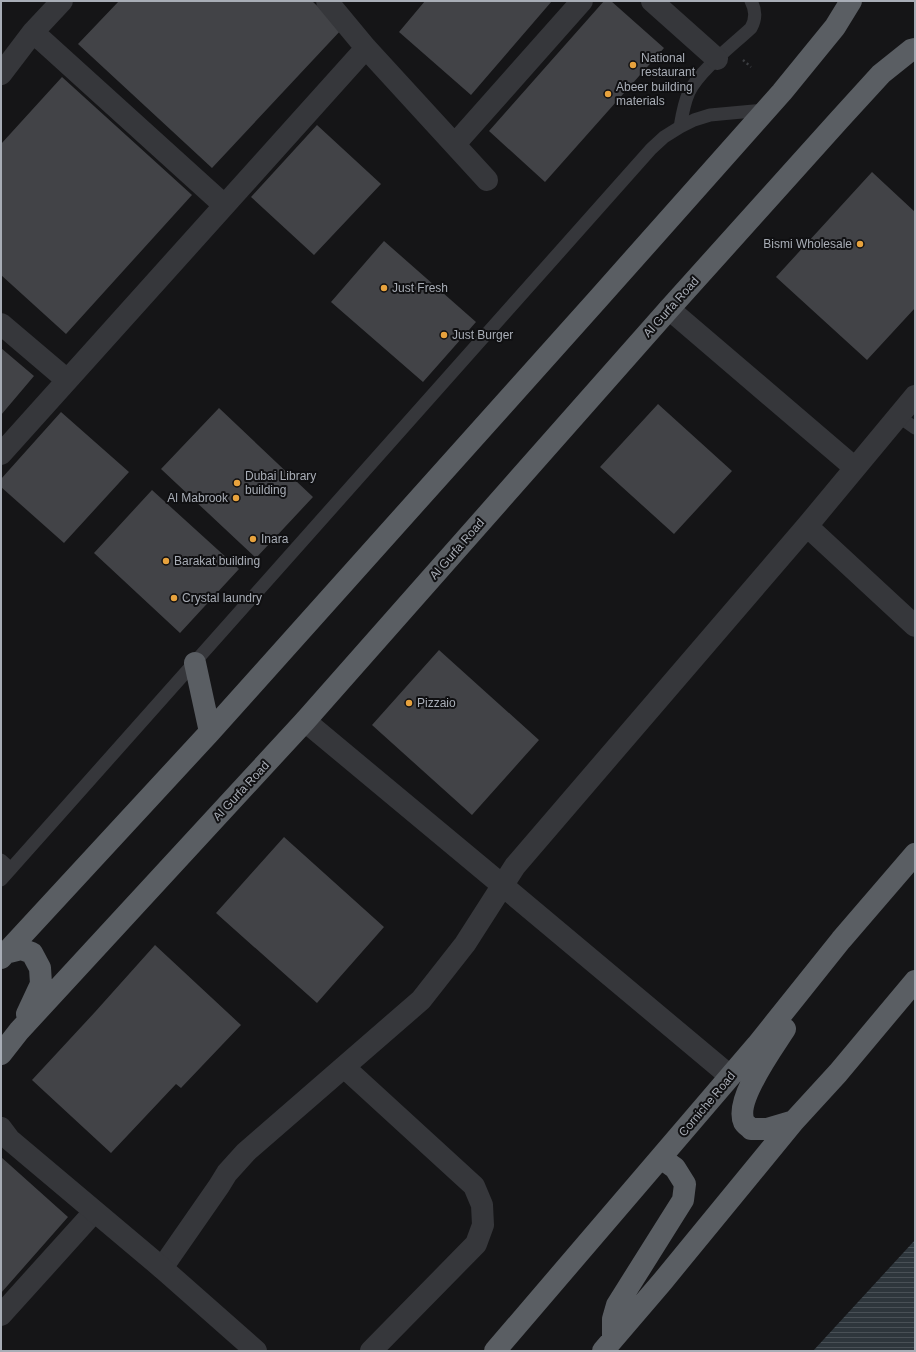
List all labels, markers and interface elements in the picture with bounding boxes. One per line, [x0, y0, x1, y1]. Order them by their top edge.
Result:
place label: National restaurant [641, 51, 696, 79]
marker: National restaurant [628, 60, 638, 70]
place label: Abeer building materials [616, 80, 693, 108]
marker: Abeer building materials [603, 89, 613, 99]
place label: Bismi Wholesale [763, 237, 852, 251]
marker: Bismi Wholesale [855, 239, 865, 249]
street label: Al Gurfa Road [640, 274, 702, 340]
place label: Just Fresh [392, 281, 448, 295]
marker: Just Fresh [379, 283, 389, 293]
place label: Just Burger [452, 328, 513, 342]
marker: Just Burger [439, 330, 449, 340]
place label: Dubai Library building [245, 469, 316, 497]
marker: Dubai Library building [232, 478, 242, 488]
place label: Al Mabrook [167, 491, 229, 505]
marker: Al Mabrook [231, 493, 241, 503]
street label: Al Gurfa Road [427, 516, 487, 582]
place label: Inara [261, 532, 289, 546]
marker: Inara [248, 534, 258, 544]
place label: Barakat building [174, 554, 260, 568]
marker: Barakat building [161, 556, 171, 566]
place label: Crystal laundry [182, 591, 262, 605]
marker: Crystal laundry [169, 593, 179, 603]
place label: Pizzaio [417, 696, 456, 710]
marker: Pizzaio [404, 698, 414, 708]
street label: Al Gurfa Road [210, 758, 272, 824]
street label: Corniche Road [676, 1069, 738, 1139]

